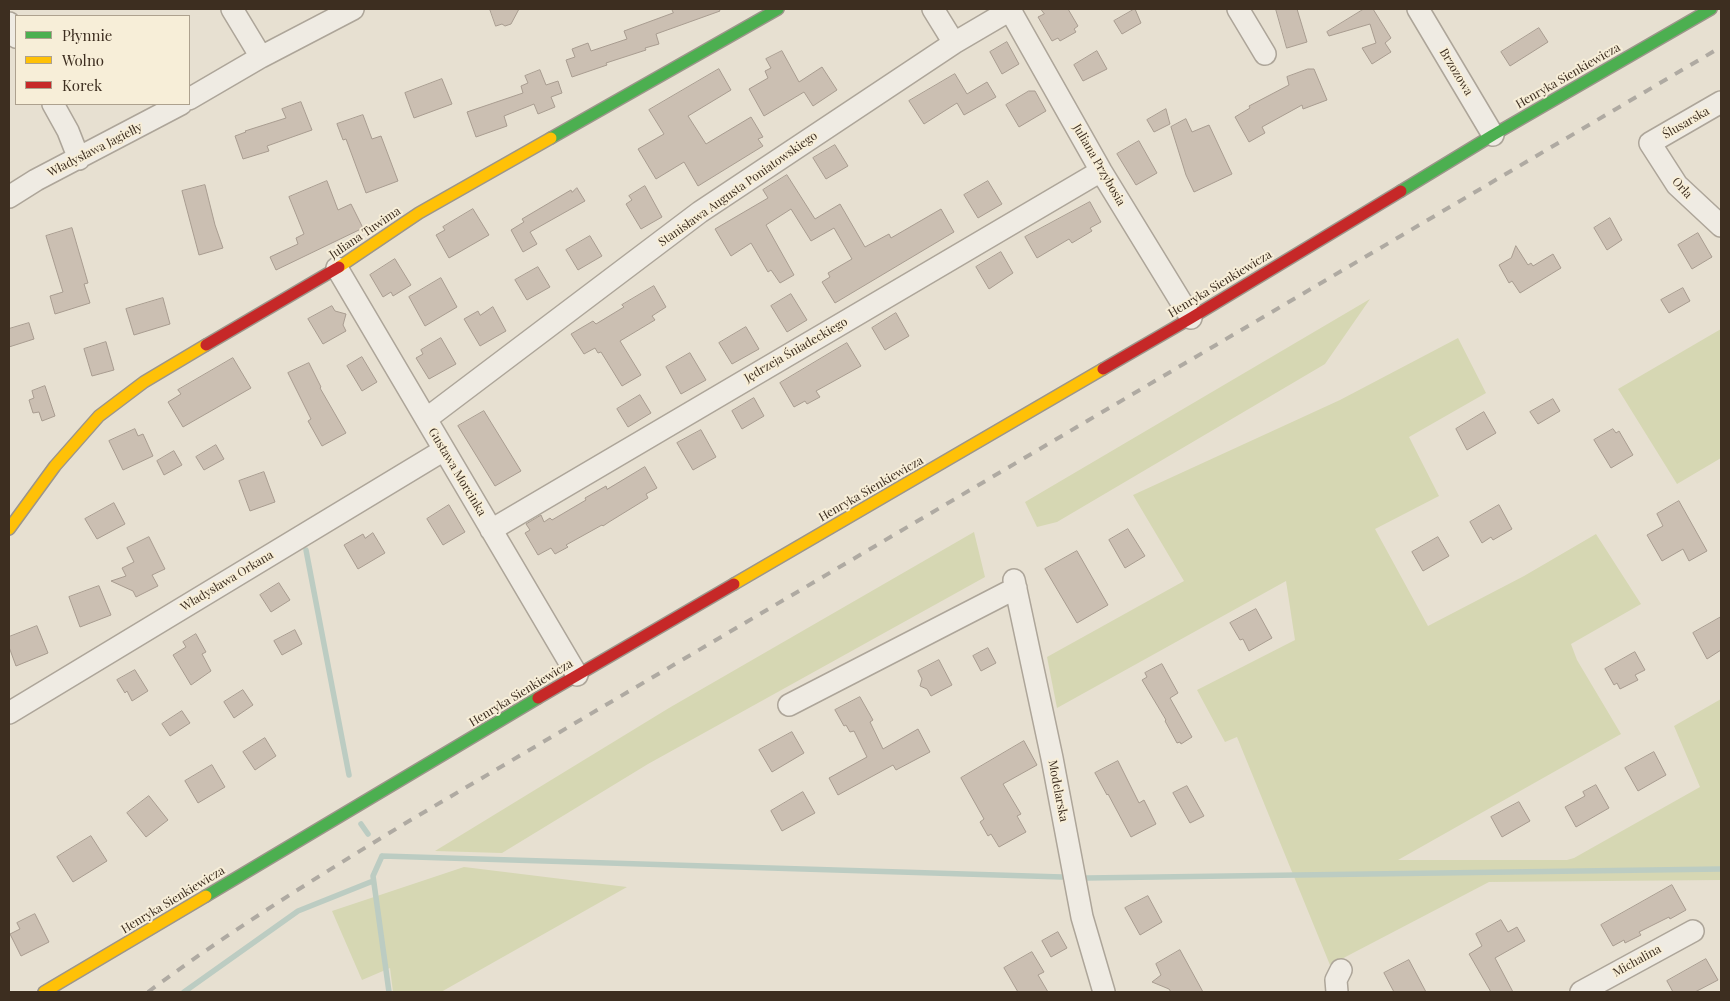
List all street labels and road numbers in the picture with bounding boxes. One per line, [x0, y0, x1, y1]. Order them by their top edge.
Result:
street label: Henryka Sienkiewicza [1513, 40, 1623, 112]
street label: Brzozowa [1436, 46, 1476, 98]
street label: Ślusarska [1660, 104, 1712, 142]
street label: Władysława Jagiełły [45, 120, 145, 180]
street label: Juliana Przybosia [1070, 122, 1128, 208]
street label: Stanisława Augusta Poniatowskiego [656, 128, 820, 250]
street label: Orla [1669, 174, 1695, 202]
street label: Juliana Tuwima [327, 204, 403, 262]
street label: Henryka Sienkiewicza [1166, 247, 1274, 321]
street label: Jędrzeja Śniadeckiego [742, 315, 850, 385]
street label: Gustawa Morcinka [425, 425, 489, 519]
street label: Henryka Sienkiewicza [816, 453, 926, 525]
street label: Władysława Orkana [178, 548, 276, 614]
street label: Henryka Sienkiewicza [467, 656, 575, 730]
street label: Modelarska [1045, 759, 1071, 823]
street label: Henryka Sienkiewicza [119, 863, 227, 937]
street label: Michalina [1610, 942, 1664, 980]

